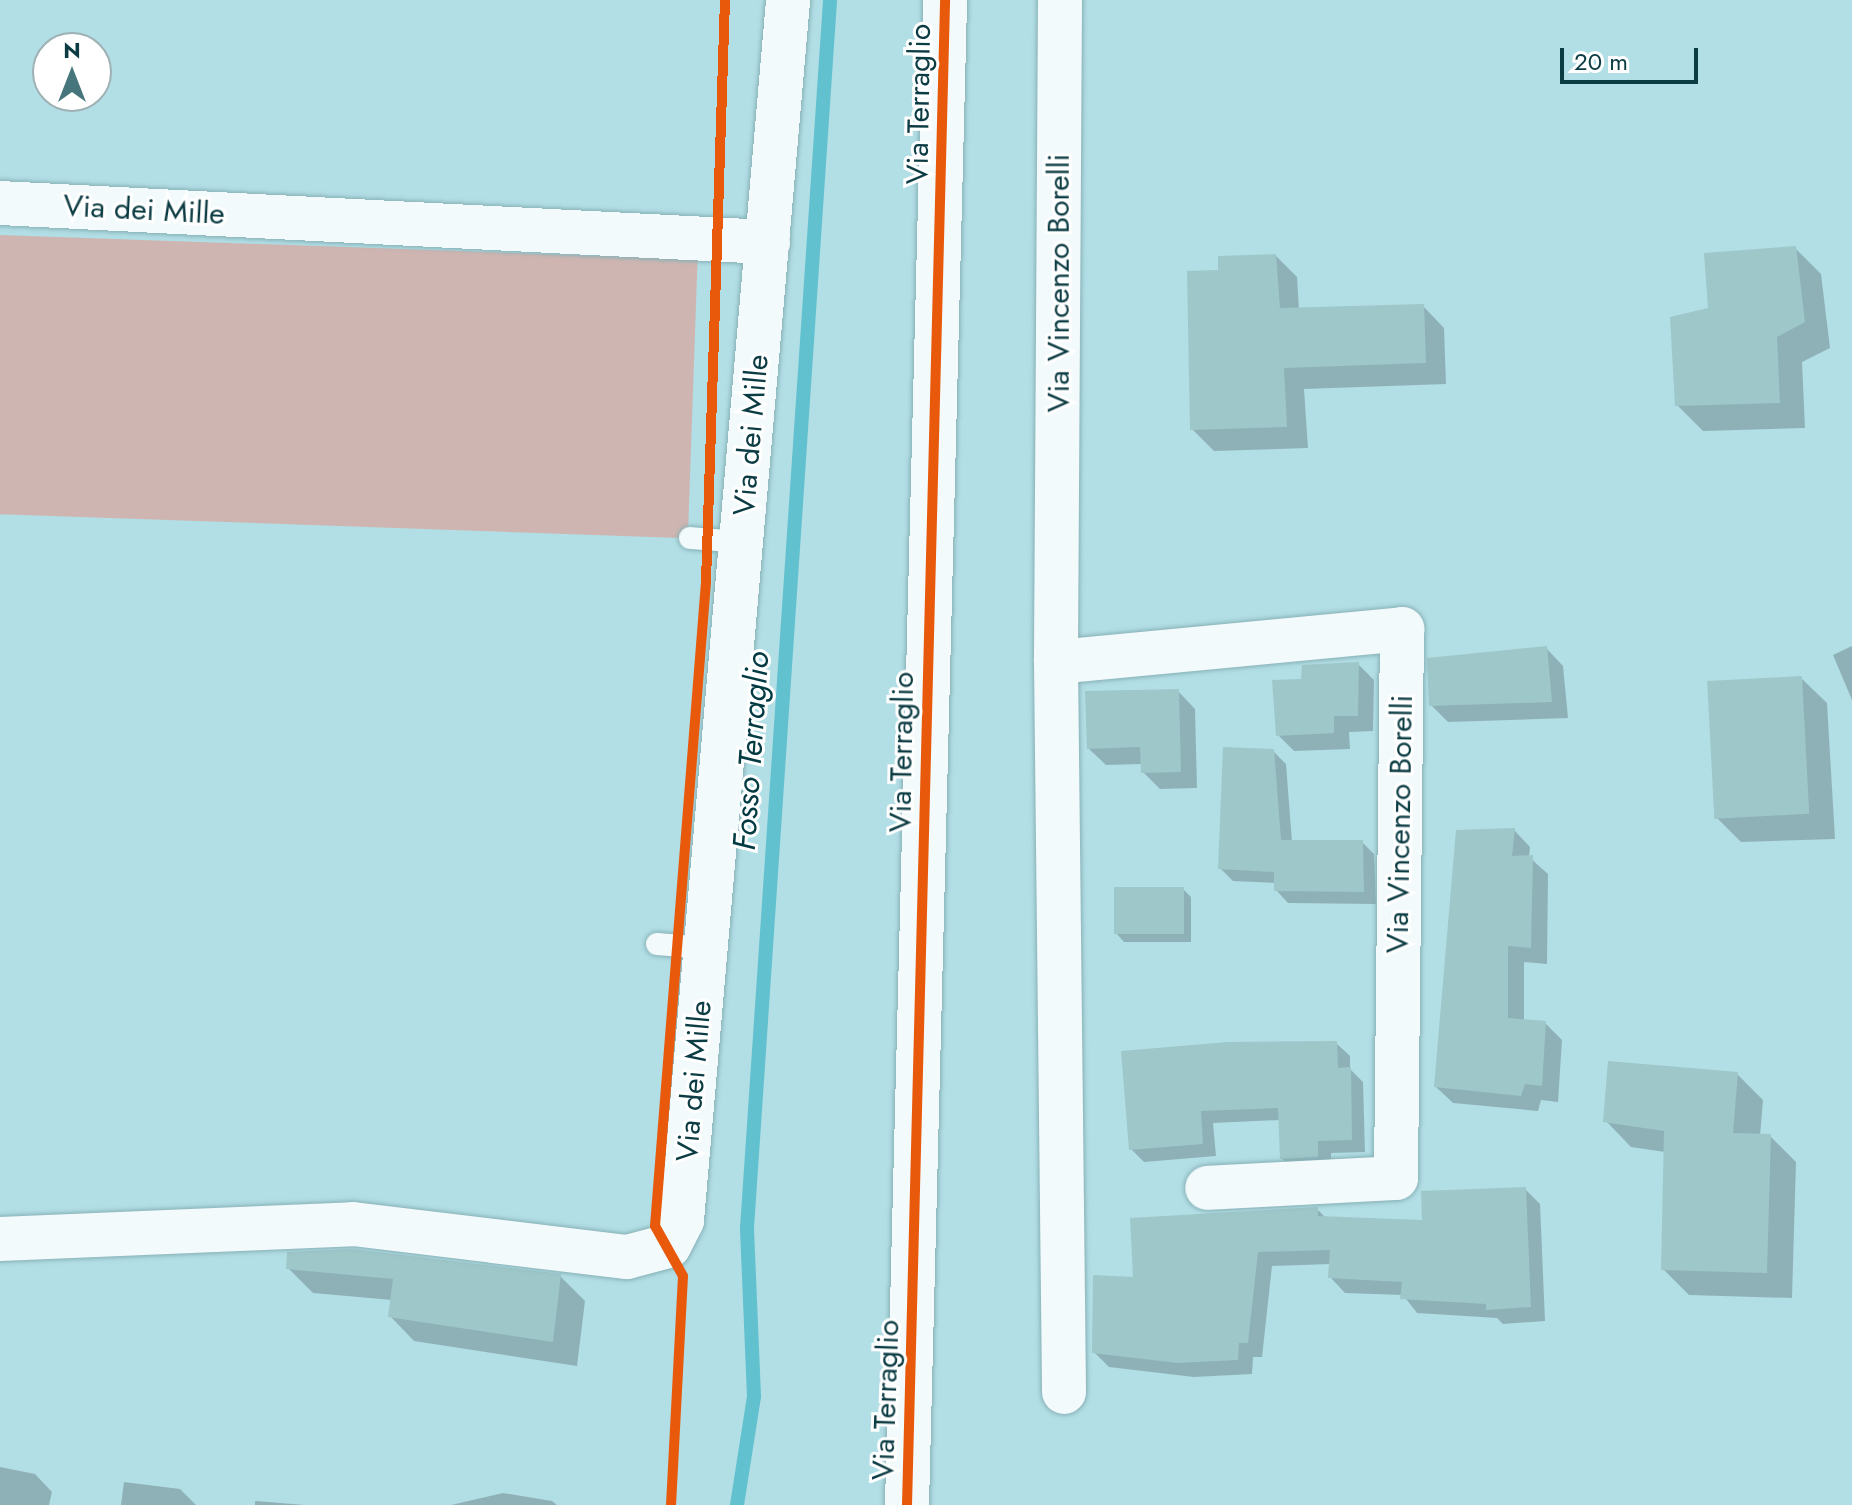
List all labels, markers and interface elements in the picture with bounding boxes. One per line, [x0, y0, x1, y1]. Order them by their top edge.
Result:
street label: Via Terraglio [900, 23, 938, 185]
north arrow [32, 32, 112, 112]
scale bar [1564, 32, 1702, 82]
text: N [63, 34, 81, 66]
text: 20 m [1574, 44, 1628, 79]
street label: Via Vincenzo Borelli [1041, 154, 1077, 412]
street label: Via dei Mille [62, 188, 226, 232]
street label: Via dei Mille [726, 353, 776, 517]
water label: Fosso Terraglio [725, 650, 777, 852]
street label: Via Terraglio [883, 671, 921, 833]
street label: Via Vincenzo Borelli [1380, 694, 1420, 954]
street label: Via dei Mille [669, 999, 719, 1163]
street label: Via Terraglio [865, 1319, 907, 1481]

